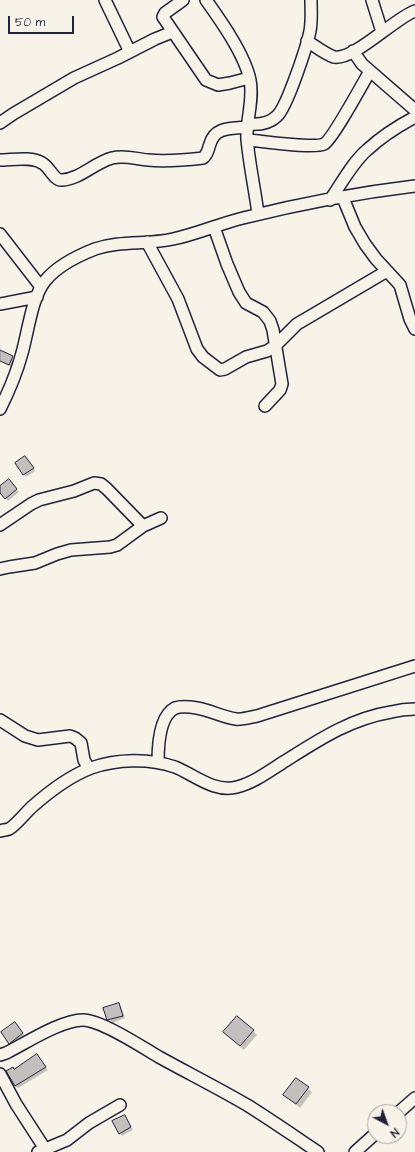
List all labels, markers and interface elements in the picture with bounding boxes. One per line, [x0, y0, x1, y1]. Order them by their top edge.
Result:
scale bar [10, 8, 76, 34]
text: 50 m [15, 14, 45, 31]
north arrow [367, 1104, 407, 1144]
text: N [387, 1125, 402, 1141]

